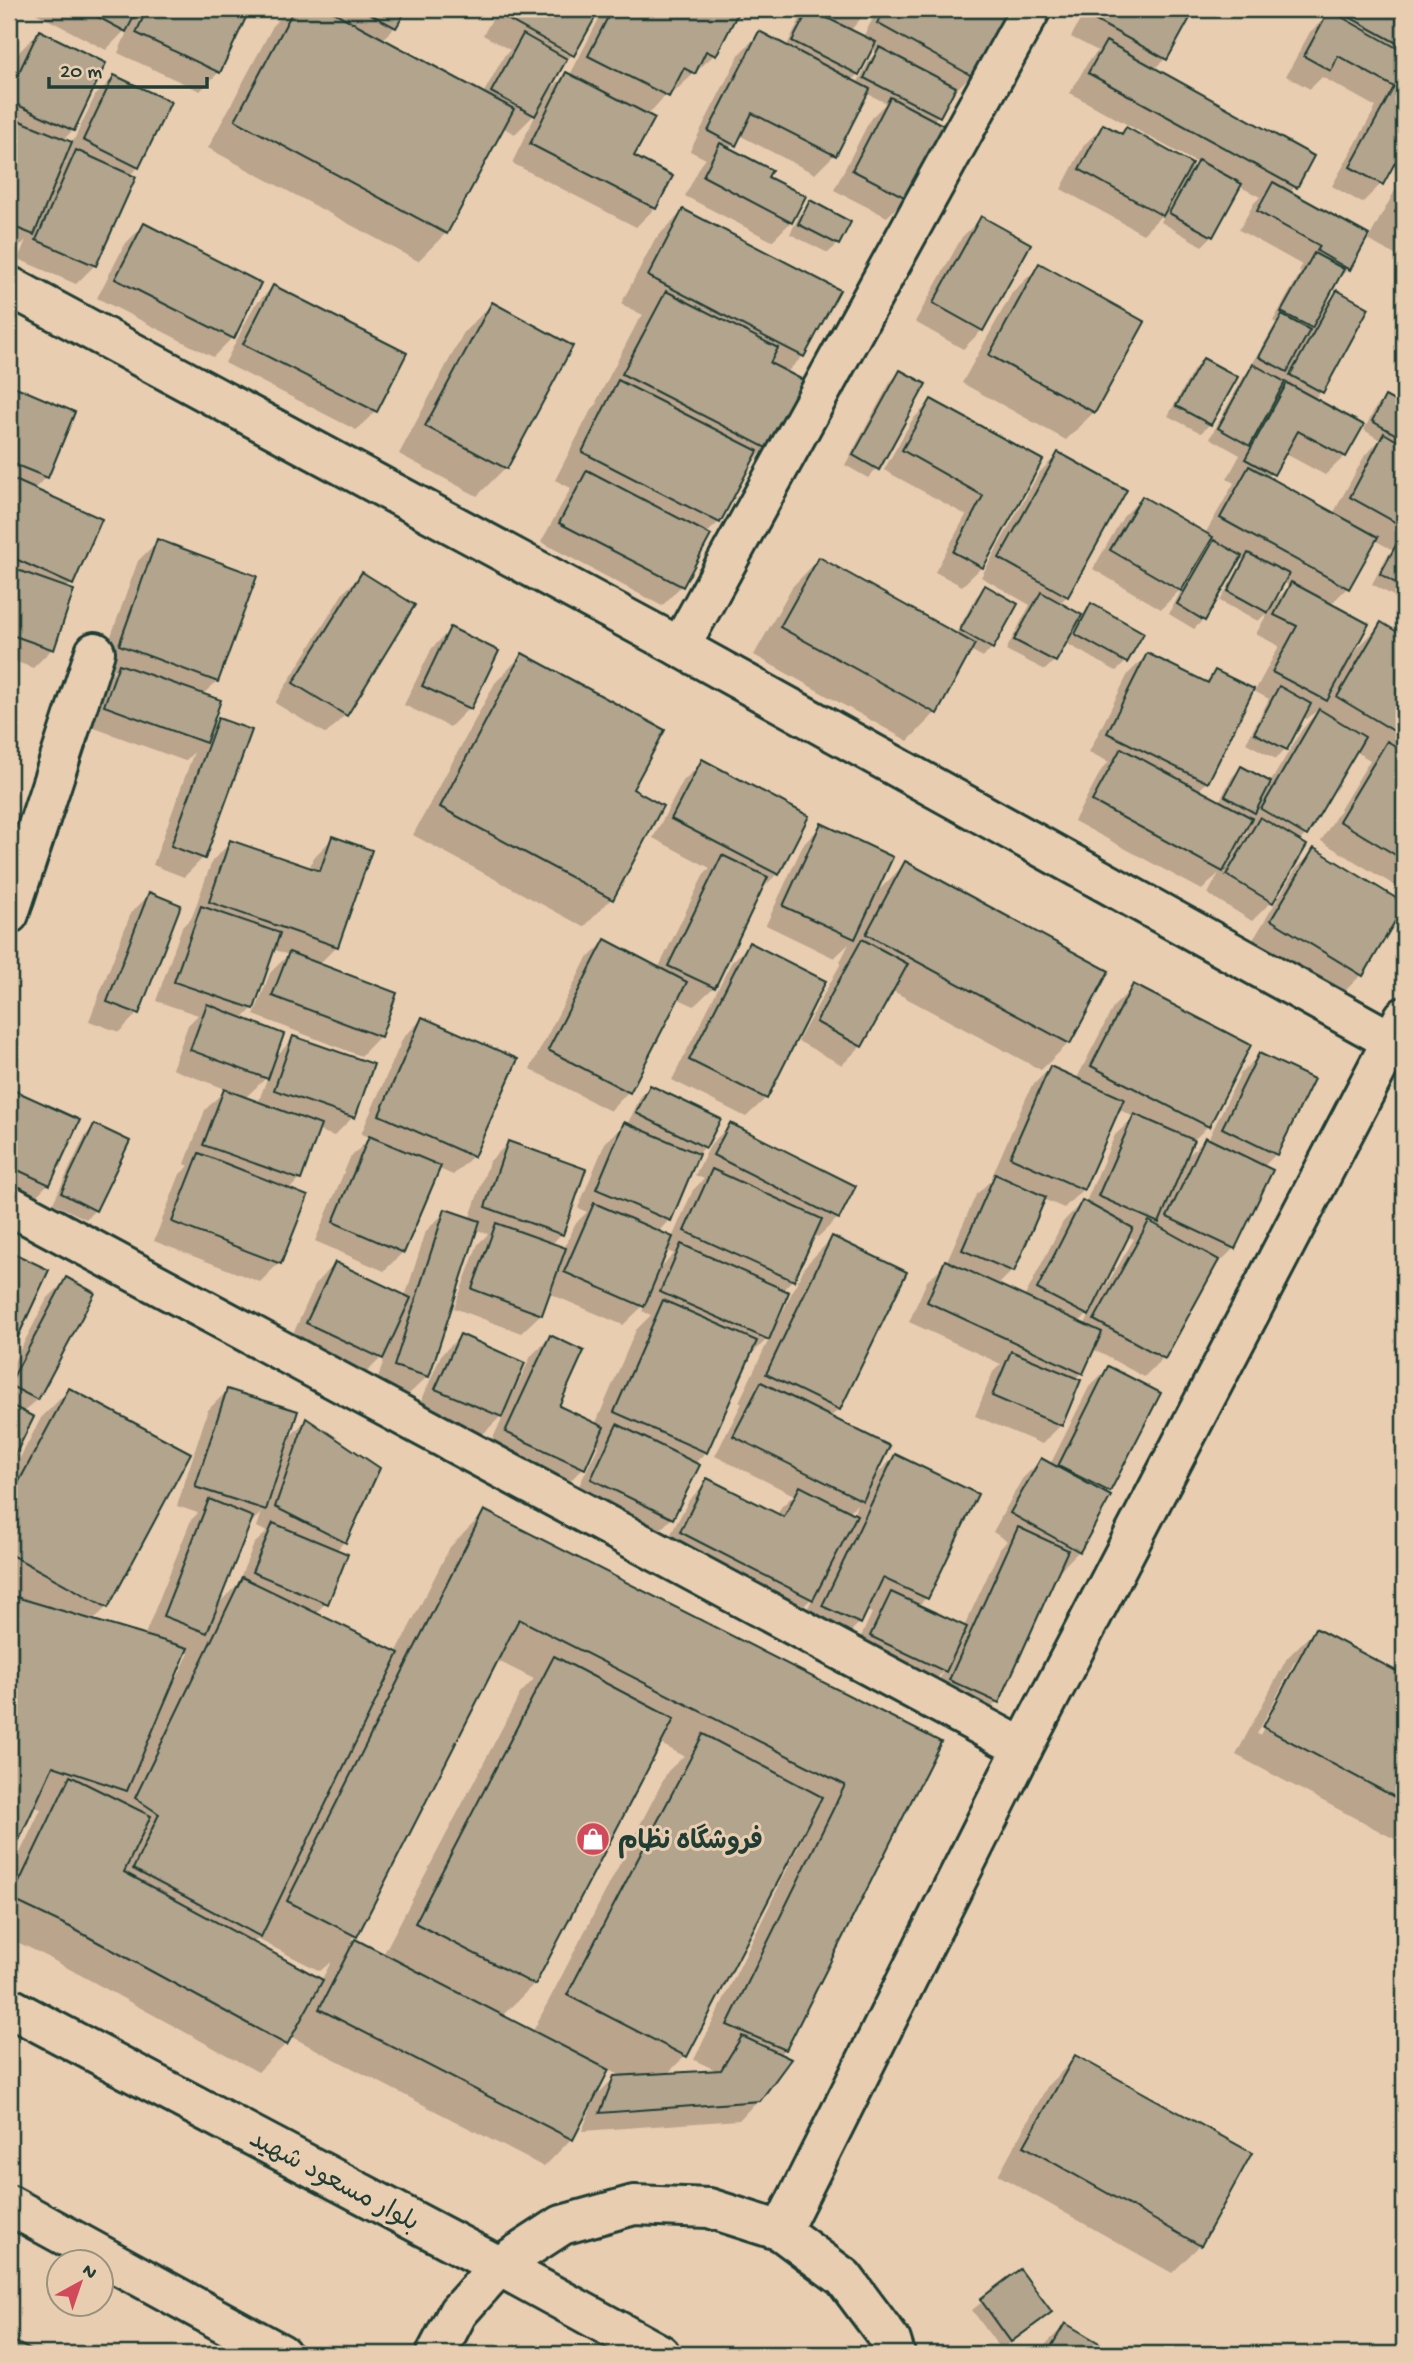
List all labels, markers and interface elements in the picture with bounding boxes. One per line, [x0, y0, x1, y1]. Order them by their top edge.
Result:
scale bar [49, 46, 206, 90]
text: 20 m [60, 61, 102, 86]
shop icon: فروشگاه نظام [574, 1820, 612, 1858]
place label: فروشگاه نظام [618, 1823, 763, 1859]
street label: بلوار مسعود شهید [243, 2125, 423, 2241]
north arrow [46, 2248, 116, 2318]
text: N [77, 2260, 101, 2285]

